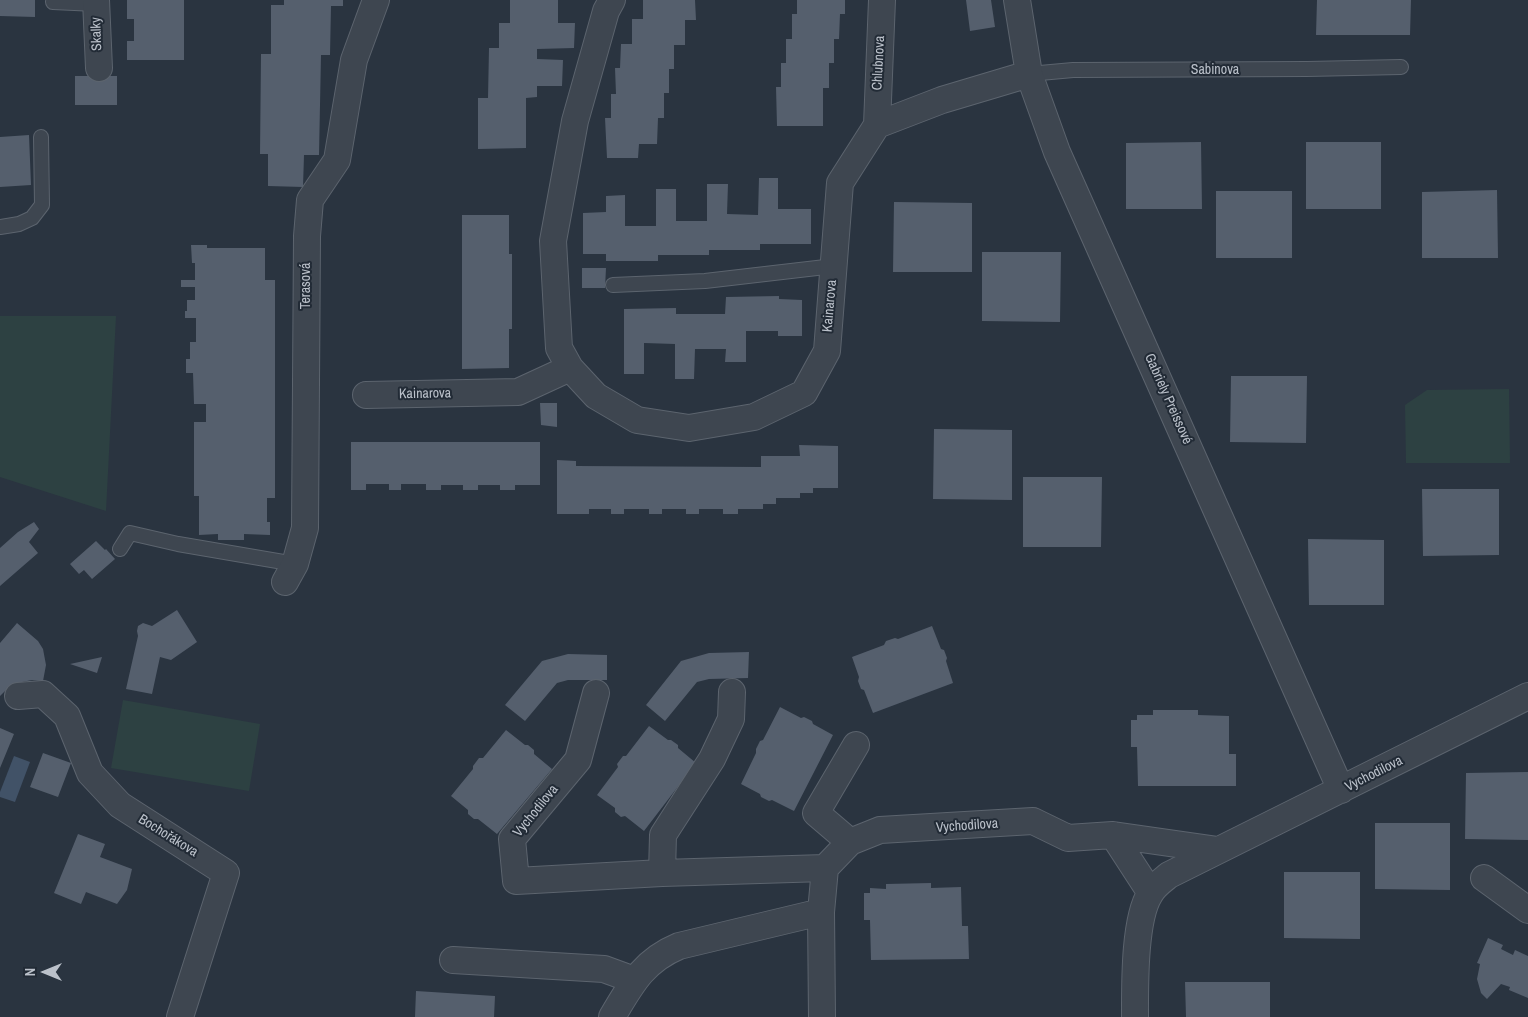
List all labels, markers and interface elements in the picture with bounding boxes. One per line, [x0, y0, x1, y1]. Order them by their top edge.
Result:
street label: Skalky [88, 17, 106, 51]
street label: Chlubnova [869, 35, 889, 91]
street label: Sabinova [1191, 62, 1239, 78]
street label: Terasová [298, 263, 314, 309]
street label: Kainarova [819, 279, 841, 333]
street label: Gabriely Preissové [1140, 351, 1196, 447]
street label: Kainarova [399, 385, 451, 403]
street label: Vychodilova [1343, 752, 1405, 796]
street label: Vychodilova [510, 782, 562, 840]
street label: Bochořákova [135, 811, 201, 861]
street label: Vychodilova [935, 815, 999, 837]
north arrow [20, 947, 70, 997]
text: N [21, 968, 39, 976]

